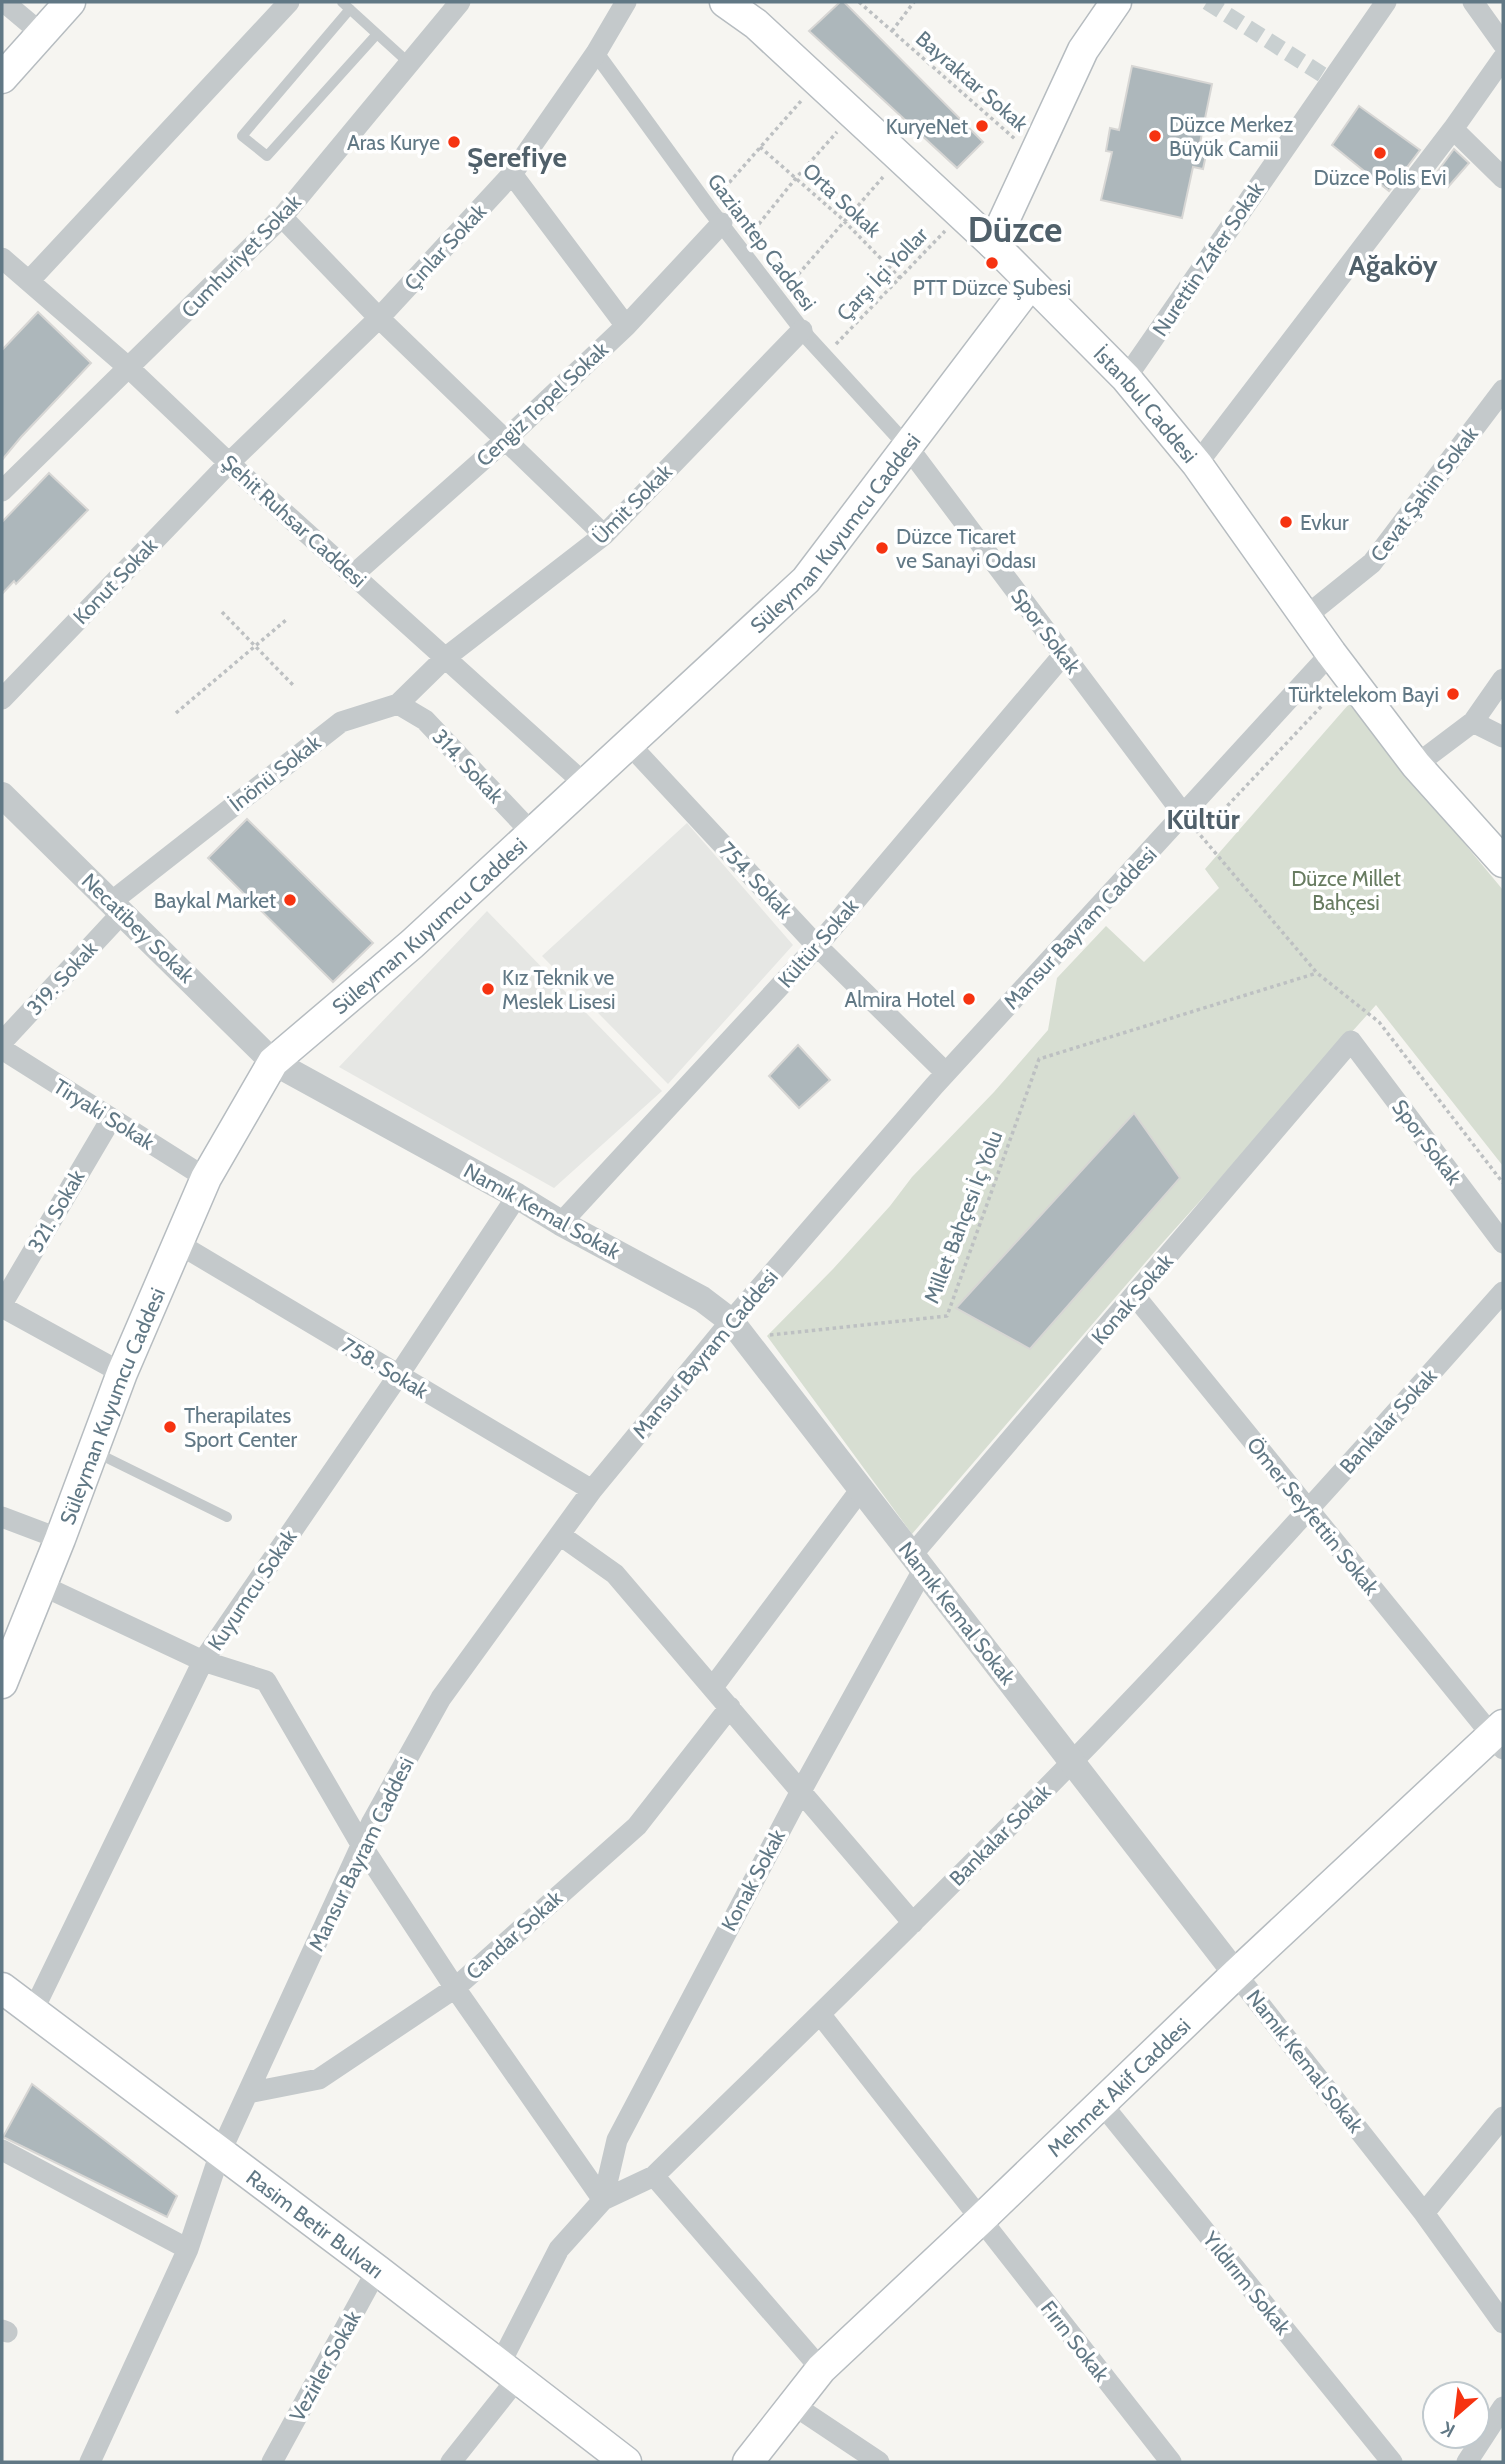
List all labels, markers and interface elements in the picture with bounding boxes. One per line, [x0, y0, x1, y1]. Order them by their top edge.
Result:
street label: Bayraktar Sokak [911, 26, 1033, 137]
place label: Düzce Merkez Büyük Camii [1169, 112, 1294, 161]
place label: KuryeNet [886, 114, 968, 139]
marker: KuryeNet [974, 118, 990, 134]
marker: Düzce Merkez Büyük Camii [1147, 128, 1163, 144]
place label: Aras Kurye [347, 130, 440, 155]
marker: Aras Kurye [446, 134, 462, 150]
district label: Şerefiye [467, 140, 567, 174]
marker: Düzce Polis Evi [1372, 145, 1388, 161]
street label: Orta Sokak [798, 158, 886, 243]
place label: Düzce Polis Evi [1314, 165, 1446, 190]
street label: Gaziantep Caddesi [702, 169, 822, 315]
street label: Nurettin Zafer Sokak [1147, 177, 1269, 341]
street label: Cumhuriyet Sokak [176, 189, 306, 323]
street label: Çınlar Sokak [399, 198, 492, 295]
district label: Düzce [968, 208, 1062, 251]
street label: Çarşı İçi Yollar [831, 222, 933, 326]
district label: Ağaköy [1348, 248, 1438, 282]
marker: PTT Düzce Şubesi [984, 255, 1000, 271]
place label: PTT Düzce Şubesi [913, 275, 1071, 300]
street label: Cengiz Topel Sokak [471, 336, 613, 471]
street label: İstanbul Caddesi [1089, 341, 1203, 467]
street label: Cevat Şahin Sokak [1365, 421, 1483, 566]
street label: Süleyman Kuyumcu Caddesi [745, 428, 925, 638]
street label: Şehit Ruhsar Caddesi [217, 450, 371, 592]
street label: Ümit Sokak [587, 459, 677, 549]
place label: Evkur [1300, 510, 1349, 535]
marker: Evkur [1278, 514, 1294, 530]
place label: Düzce Ticaret ve Sanayi Odası [896, 524, 1036, 573]
street label: Konut Sokak [68, 532, 163, 629]
marker: Düzce Ticaret ve Sanayi Odası [874, 540, 890, 556]
street label: Spor Sokak [1006, 584, 1086, 679]
place label: Türktelekom Bayi [1288, 682, 1439, 707]
marker: Türktelekom Bayi [1445, 686, 1461, 702]
street label: 314. Sokak [428, 724, 509, 808]
street label: İnönü Sokak [224, 729, 326, 816]
district label: Kültür [1166, 802, 1241, 836]
street label: Süleyman Kuyumcu Caddesi [327, 832, 531, 1019]
street label: 754. Sokak [714, 837, 798, 924]
street label: Mansur Bayram Caddesi [998, 842, 1162, 1014]
park label: Düzce Millet Bahçesi [1291, 866, 1401, 915]
street label: Necatibey Sokak [77, 868, 200, 988]
place label: Baykal Market [154, 888, 276, 913]
marker: Baykal Market [282, 892, 298, 908]
street label: Kültür Sokak [773, 893, 864, 992]
street label: 319. Sokak [22, 936, 103, 1020]
place label: Kız Teknik ve Meslek Lisesi [502, 965, 616, 1014]
marker: Kız Teknik ve Meslek Lisesi [480, 981, 496, 997]
place label: Almira Hotel [844, 987, 955, 1012]
marker: Almira Hotel [961, 991, 977, 1007]
street label: Tiryaki Sokak [49, 1073, 159, 1155]
street label: Spor Sokak [1387, 1095, 1467, 1190]
street label: Millet Bahçesi İç Yolu [919, 1127, 1007, 1307]
street label: Namık Kemal Sokak [460, 1158, 625, 1264]
street label: 321. Sokak [22, 1165, 90, 1257]
street label: Konak Sokak [1086, 1248, 1178, 1349]
street label: Mansur Bayram Caddesi [627, 1265, 783, 1443]
street label: Süleyman Kuyumcu Caddesi [54, 1284, 170, 1528]
street label: 758. Sokak [337, 1332, 433, 1404]
street label: Bankalar Sokak [1334, 1363, 1442, 1479]
place label: Therapilates Sport Center [184, 1403, 298, 1452]
marker: Therapilates Sport Center [162, 1419, 178, 1435]
street label: Ömer Seyfettin Sokak [1242, 1432, 1385, 1600]
street label: Kuyumcu Sokak [202, 1524, 302, 1655]
street label: Namık Kemal Sokak [893, 1537, 1021, 1690]
street label: Mansur Bayram Caddesi [303, 1753, 419, 1955]
street label: Bankalar Sokak [944, 1779, 1056, 1891]
street label: Konak Sokak [716, 1824, 790, 1935]
street label: Candar Sokak [461, 1885, 568, 1985]
street label: Namık Kemal Sokak [1241, 1985, 1369, 2138]
street label: Mehmet Akif Caddesi [1042, 2013, 1195, 2161]
street label: Rasim Betir Bulvarı [242, 2164, 389, 2283]
street label: Yıldırım Sokak [1197, 2226, 1296, 2340]
street label: Fırın Sokak [1036, 2296, 1115, 2387]
street label: Vezirler Sokak [284, 2306, 366, 2426]
north arrow [1421, 2380, 1491, 2450]
text: K [1438, 2417, 1459, 2443]

